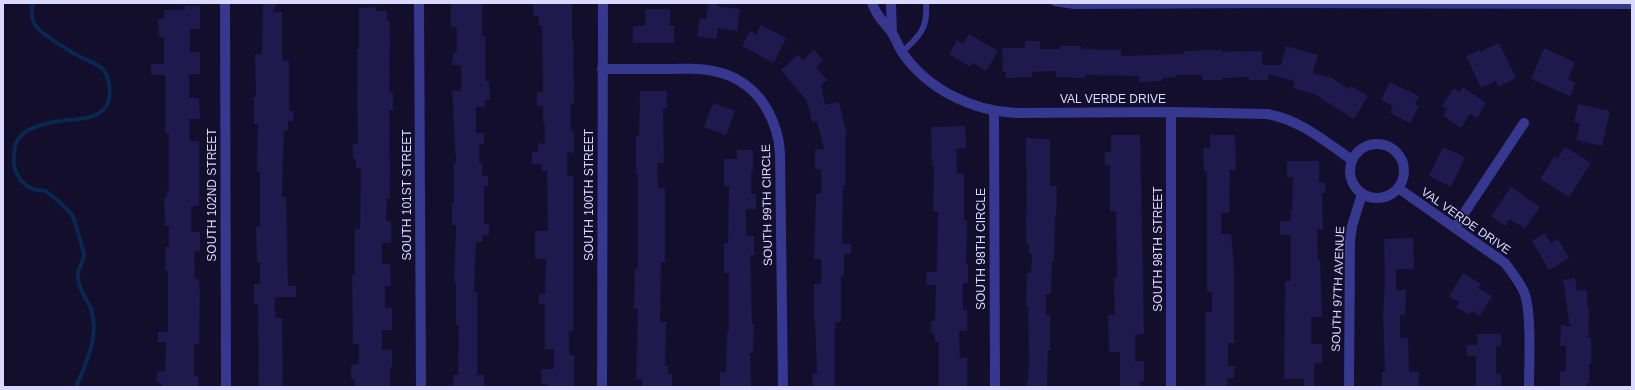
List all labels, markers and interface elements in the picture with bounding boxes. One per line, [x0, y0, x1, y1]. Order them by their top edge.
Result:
street label: VAL VERDE DRIVE [1060, 92, 1166, 106]
street label: SOUTH 102ND STREET [205, 128, 219, 262]
street label: SOUTH 100TH STREET [582, 128, 596, 261]
street label: SOUTH 101ST STREET [400, 129, 414, 261]
street label: SOUTH 99TH CIRCLE [759, 144, 775, 266]
street label: VAL VERDE DRIVE [1419, 185, 1513, 257]
street label: SOUTH 98TH STREET [1151, 186, 1165, 312]
street label: SOUTH 98TH CIRCLE [974, 188, 988, 310]
street label: SOUTH 97TH AVENUE [1329, 226, 1347, 352]

